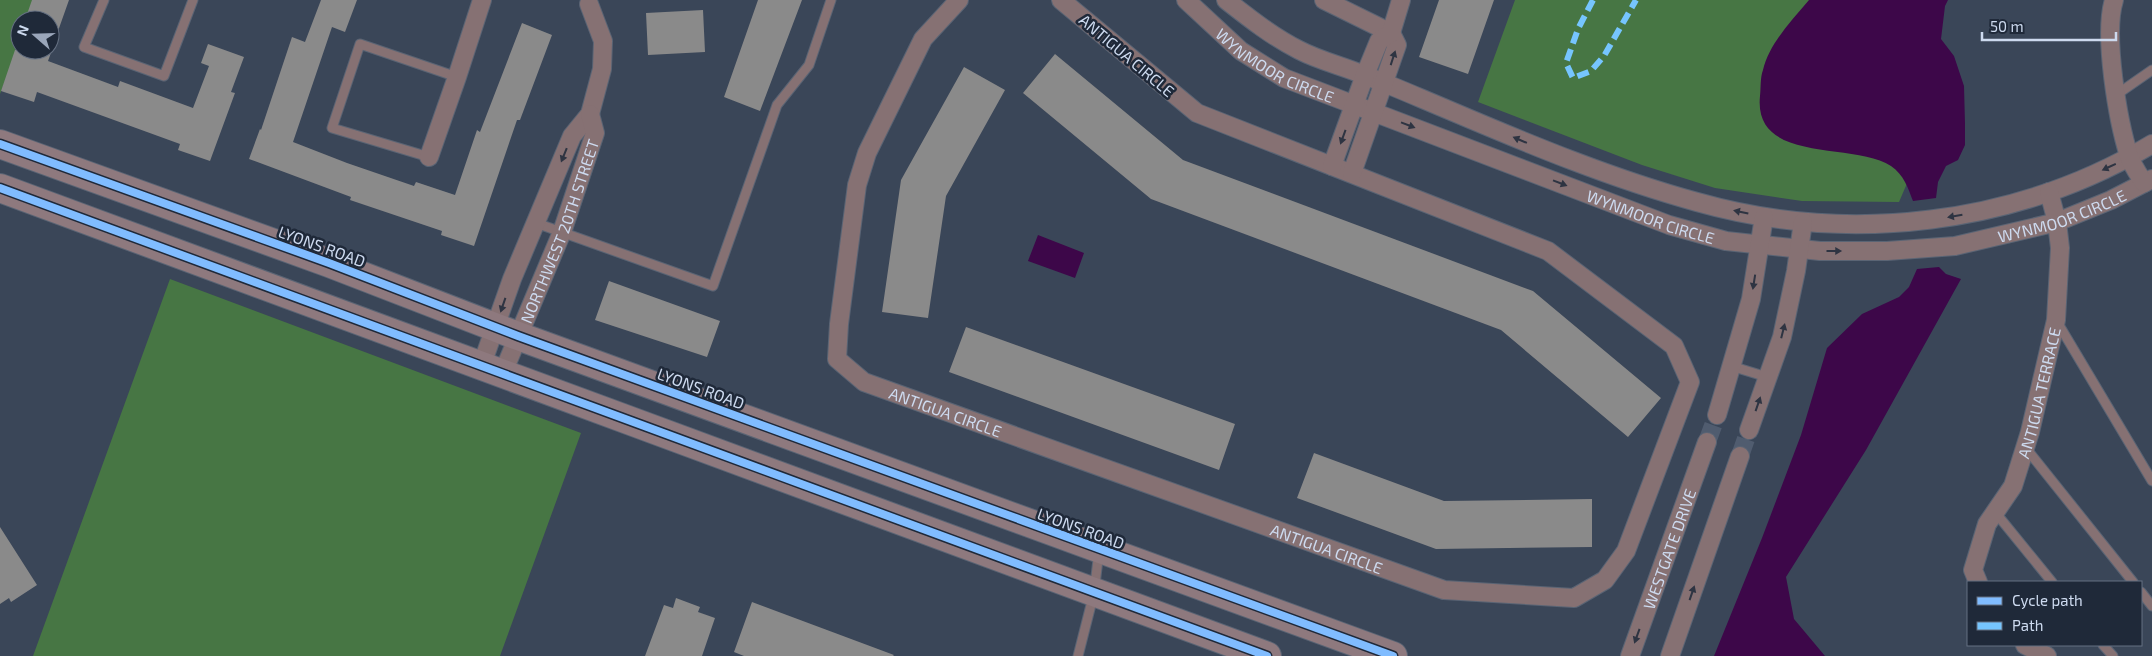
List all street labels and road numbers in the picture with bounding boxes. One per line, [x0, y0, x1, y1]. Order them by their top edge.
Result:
street label: ANTIGUA CIRCLE [1076, 10, 1178, 100]
street label: WYNMOOR CIRCLE [1213, 24, 1337, 106]
street label: NORTHWEST 20TH STREET [515, 137, 602, 326]
street label: WYNMOOR CIRCLE [1584, 185, 1717, 247]
street label: WYNMOOR CIRCLE [1996, 185, 2129, 245]
street label: LYONS ROAD [276, 221, 368, 271]
street label: ANTIGUA TERRACE [2013, 325, 2064, 460]
street label: LYONS ROAD [655, 363, 747, 413]
street label: ANTIGUA CIRCLE [887, 382, 1004, 440]
street label: WESTGATE DRIVE [1638, 486, 1699, 611]
street label: LYONS ROAD [1035, 503, 1127, 553]
street label: ANTIGUA CIRCLE [1268, 519, 1386, 577]

